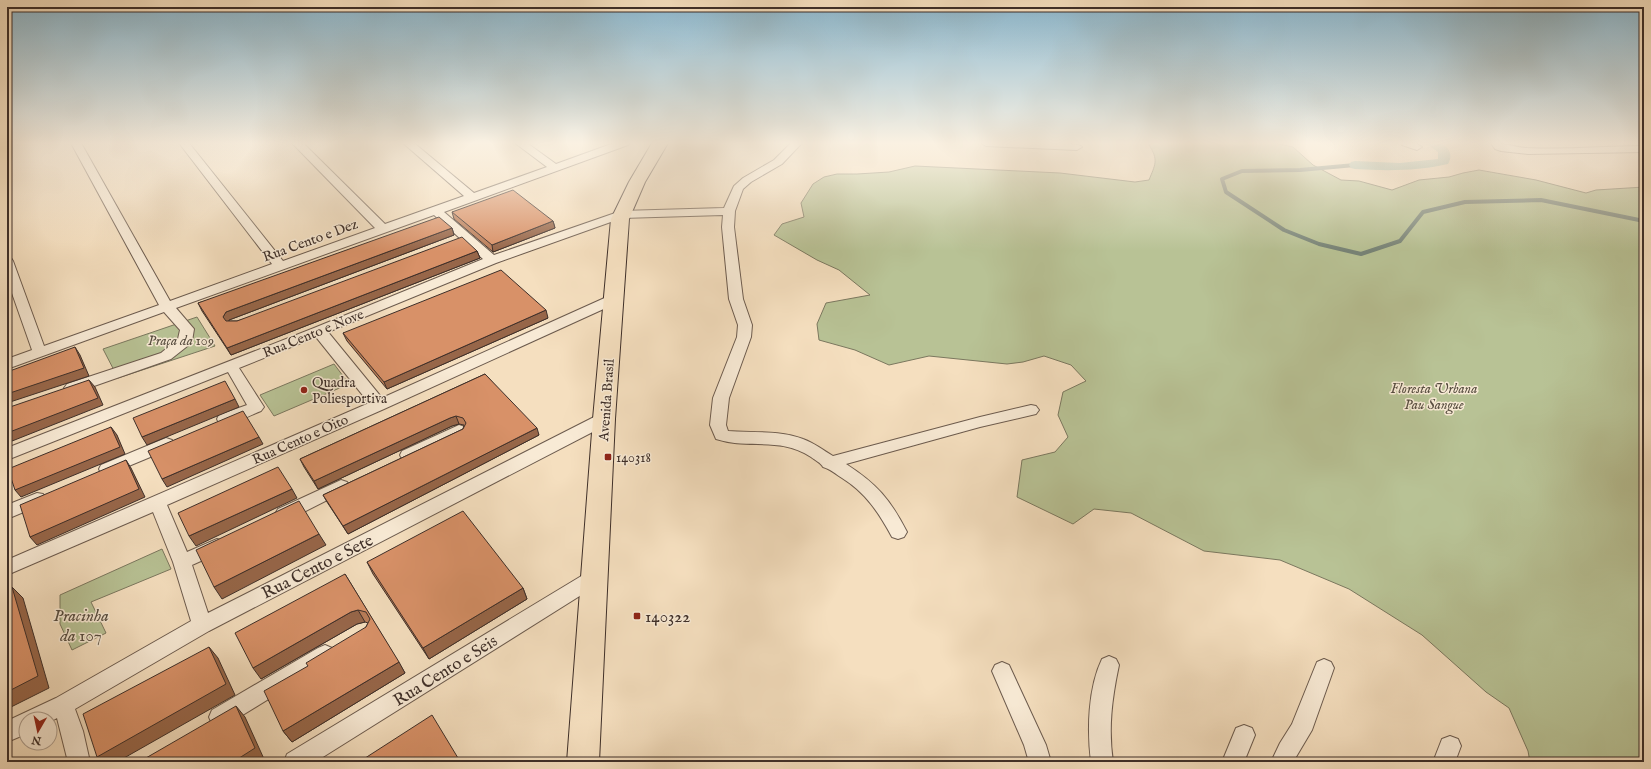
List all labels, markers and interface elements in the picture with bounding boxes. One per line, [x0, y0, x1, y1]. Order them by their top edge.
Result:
street label: Rua Cento e Dez [260, 215, 361, 266]
street label: Rua Cento e Nove [260, 305, 367, 362]
park label: Praça da 109 [148, 332, 214, 350]
street label: Avenida Brasil [595, 358, 619, 443]
place label: Quadra Poliesportiva [312, 374, 388, 408]
park label: Floresta Urbana Pau Sangue [1391, 380, 1477, 415]
marker: Quadra Poliesportiva [299, 385, 309, 395]
street label: Rua Cento e Oito [250, 411, 352, 469]
place label: 140318 [616, 449, 651, 467]
marker: 140318 [603, 452, 613, 462]
street label: Rua Cento e Sete [259, 530, 377, 604]
park label: Pracinha da 107 [53, 606, 109, 647]
place label: 140322 [645, 607, 690, 628]
marker: 140322 [632, 611, 642, 621]
street label: Rua Cento e Seis [390, 631, 502, 712]
north arrow [18, 711, 58, 751]
text: N [30, 732, 43, 748]

